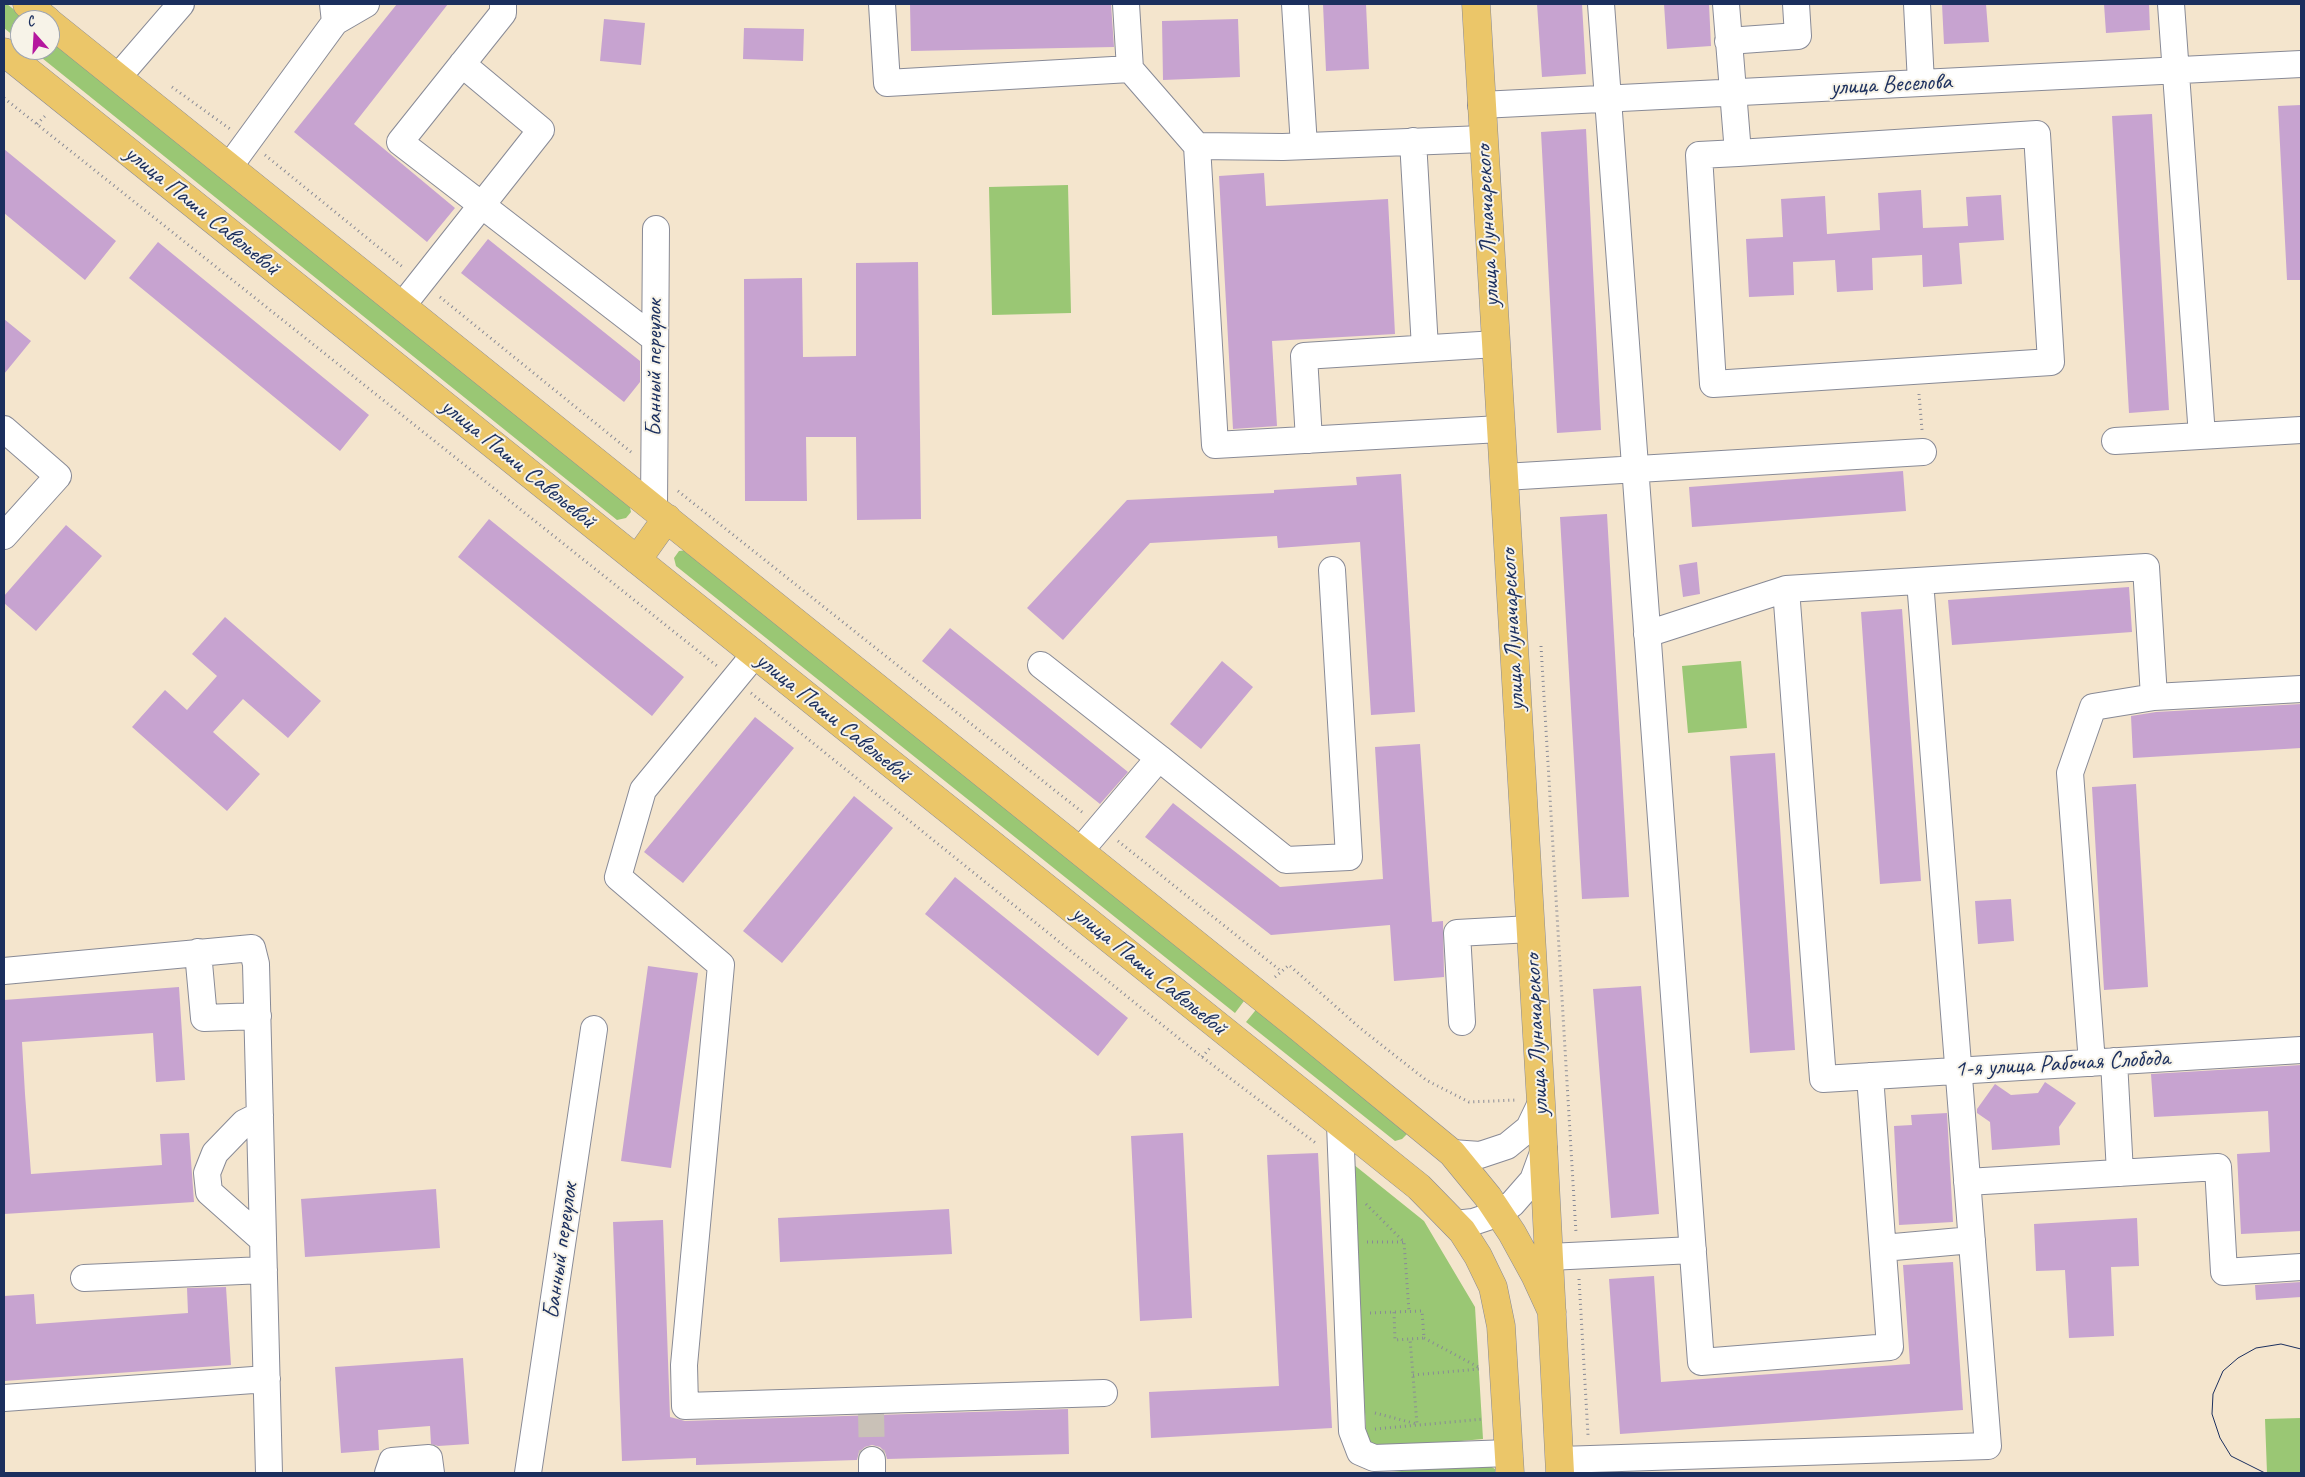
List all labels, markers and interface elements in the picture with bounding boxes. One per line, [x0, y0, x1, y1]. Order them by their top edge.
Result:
north arrow [10, 10, 60, 60]
text: С [24, 12, 36, 30]
street label: улица Веселова [1830, 67, 1952, 103]
street label: улица Паши Савельевой [118, 139, 286, 283]
street label: улица Луначарского [1469, 144, 1507, 308]
street label: Банный переулок [641, 299, 669, 437]
street label: улица Паши Савельевой [434, 392, 602, 536]
street label: улица Луначарского [1494, 548, 1532, 712]
street label: улица Паши Савельевой [749, 646, 917, 790]
street label: улица Паши Савельевой [1065, 899, 1233, 1043]
street label: улица Луначарского [1518, 953, 1556, 1117]
street label: 1-я улица Рабочая Слобода [1954, 1044, 2170, 1084]
street label: Банный переулок [537, 1181, 585, 1321]

